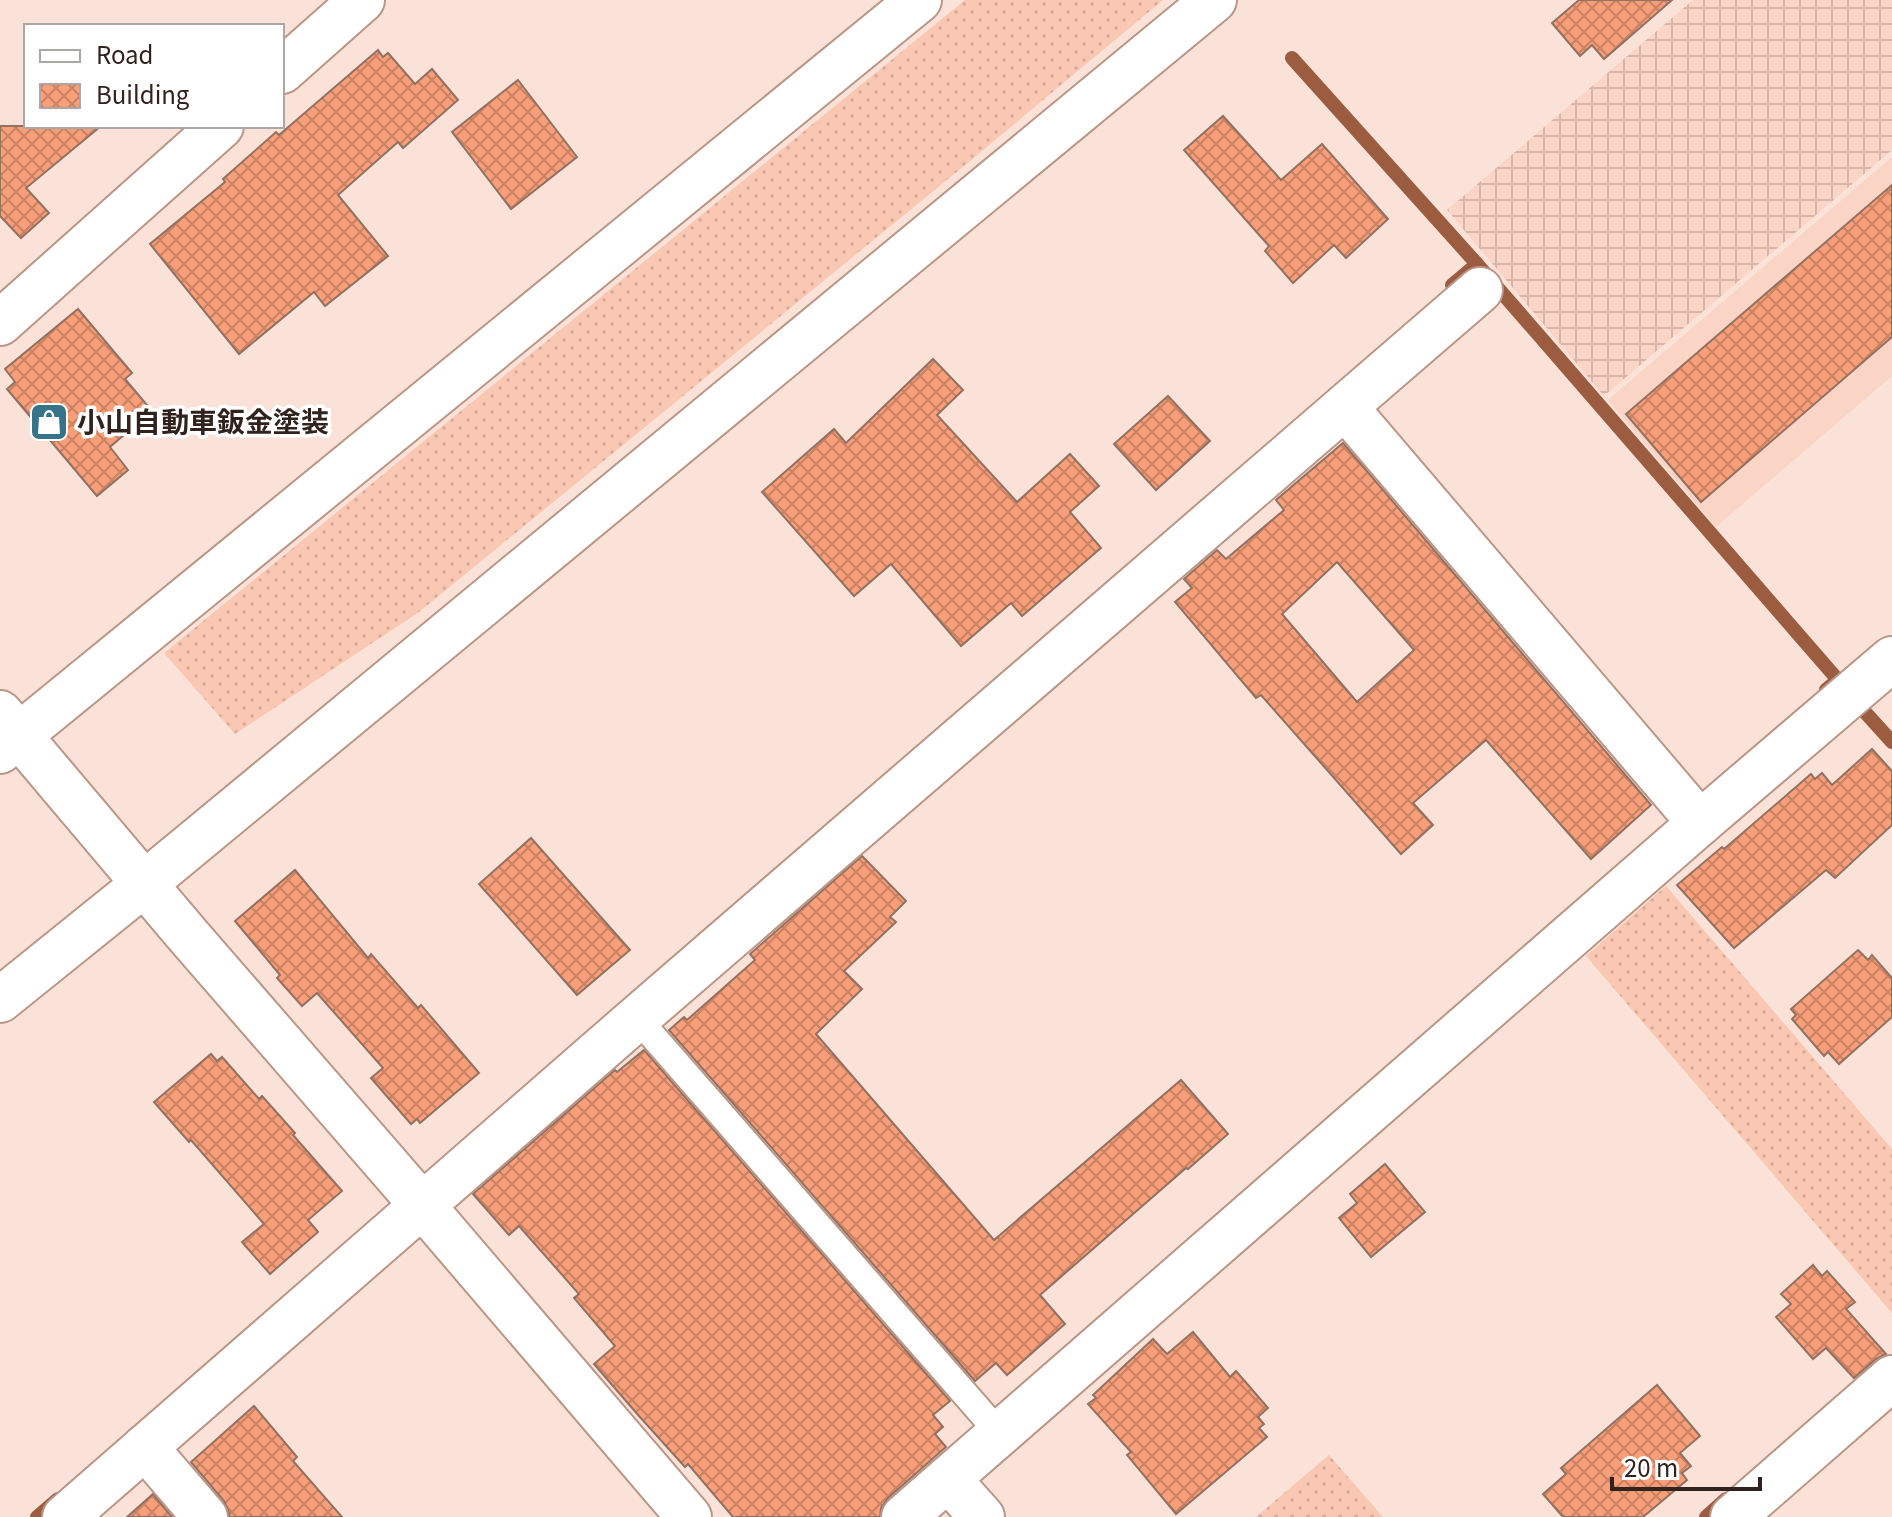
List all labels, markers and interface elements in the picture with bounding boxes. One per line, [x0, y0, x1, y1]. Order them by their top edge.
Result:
legend [24, 24, 284, 128]
text: Road [96, 36, 153, 71]
text: Building [96, 76, 190, 111]
place label: 小山自動車鈑金塗装 [77, 400, 329, 440]
shop icon: 小山自動車鈑金塗装 [28, 401, 70, 443]
scale bar [1612, 1441, 1760, 1491]
text: 20 m [1624, 1449, 1678, 1484]

